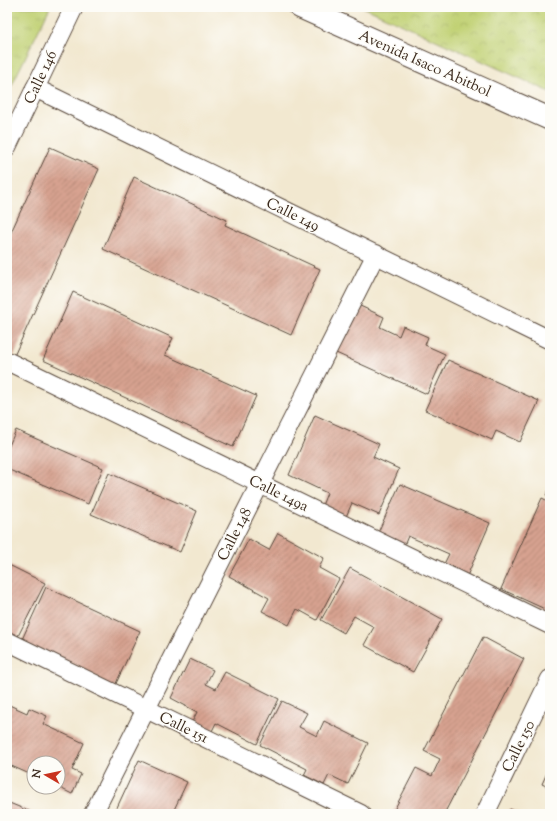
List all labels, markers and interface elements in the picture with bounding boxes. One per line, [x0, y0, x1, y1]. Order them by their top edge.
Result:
street label: Avenida Isaco Abitbol [355, 26, 494, 103]
street label: Calle 146 [20, 47, 63, 108]
street label: Calle 149 [262, 193, 323, 237]
street label: Calle 149a [245, 471, 312, 518]
street label: Calle 148 [213, 504, 258, 565]
street label: Calle 151 [155, 707, 212, 749]
street label: Calle 150 [498, 717, 541, 776]
north arrow [26, 755, 66, 795]
text: N [28, 768, 46, 780]

